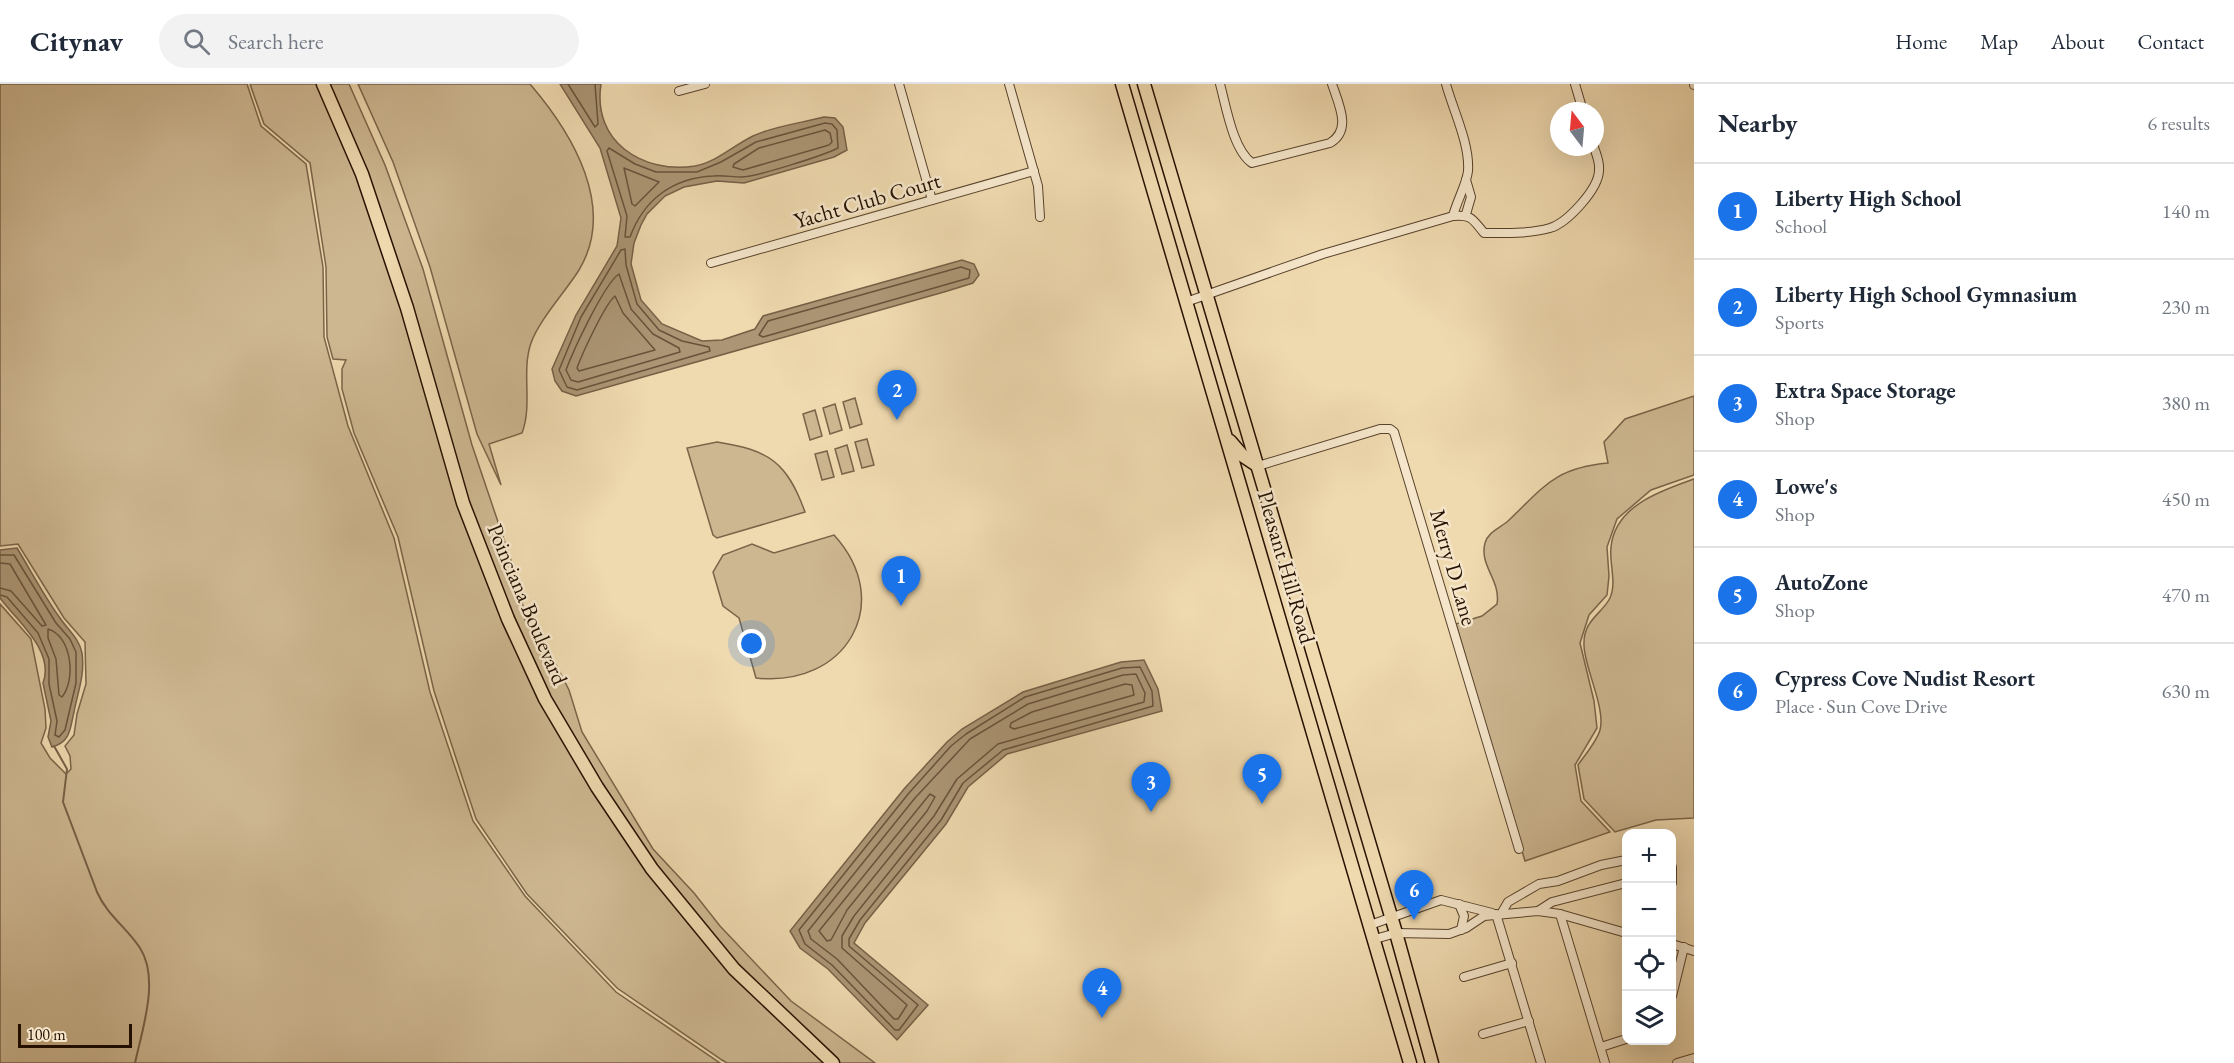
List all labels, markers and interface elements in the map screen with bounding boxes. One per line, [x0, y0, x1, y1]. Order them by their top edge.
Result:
search box [159, 14, 579, 68]
text: Citynav [30, 23, 123, 59]
icon: search [180, 25, 213, 58]
text: Search here [228, 27, 324, 56]
text: Home [1895, 28, 1947, 55]
text: Map [1980, 28, 2018, 55]
text: About [2051, 28, 2104, 55]
text: Contact [2137, 28, 2204, 55]
north arrow [1550, 102, 1604, 156]
text: Nearby [1718, 106, 1798, 140]
text: 6 results [2147, 110, 2210, 136]
street label: Yacht Club Court [790, 166, 944, 235]
text: Liberty High School [1775, 184, 1962, 213]
text: 1 [1732, 198, 1743, 224]
text: 140 m [2162, 198, 2210, 224]
text: School [1775, 213, 1827, 239]
text: Liberty High School Gymnasium [1775, 280, 2077, 309]
text: 2 [1732, 294, 1743, 320]
text: 230 m [2162, 294, 2210, 320]
text: Sports [1775, 309, 1824, 335]
pin: 2 [878, 370, 916, 420]
text: Extra Space Storage [1775, 376, 1956, 405]
text: 3 [1732, 390, 1743, 416]
text: 380 m [2162, 390, 2210, 416]
text: Shop [1775, 405, 1815, 431]
text: Lowe's [1775, 472, 1837, 501]
text: 4 [1732, 486, 1743, 512]
text: 450 m [2162, 486, 2210, 512]
street label: Pleasant Hill Road [1251, 487, 1322, 648]
text: Shop [1775, 501, 1815, 527]
street label: Merry D Lane [1423, 506, 1484, 629]
street label: Poinciana Boulevard [480, 519, 575, 690]
pin: 1 [882, 556, 920, 606]
text: AutoZone [1775, 568, 1868, 597]
text: 5 [1732, 582, 1743, 608]
text: 470 m [2162, 582, 2210, 608]
text: Shop [1775, 597, 1815, 623]
your location [737, 629, 766, 658]
text: Cypress Cove Nudist Resort [1775, 664, 2035, 693]
text: 6 [1732, 678, 1743, 704]
text: 630 m [2162, 678, 2210, 704]
text: Place · Sun Cove Drive [1775, 693, 1947, 719]
pin: 5 [1242, 754, 1282, 804]
pin: 3 [1132, 762, 1170, 812]
map controls [1622, 829, 1676, 1045]
button: + [1622, 829, 1676, 883]
pin: 6 [1394, 870, 1434, 920]
button: − [1622, 883, 1676, 937]
button: locate [1622, 937, 1676, 991]
pin: 4 [1082, 968, 1122, 1018]
button: layers [1622, 991, 1676, 1045]
scale bar [18, 1021, 132, 1048]
text: 100 m [27, 1024, 66, 1045]

